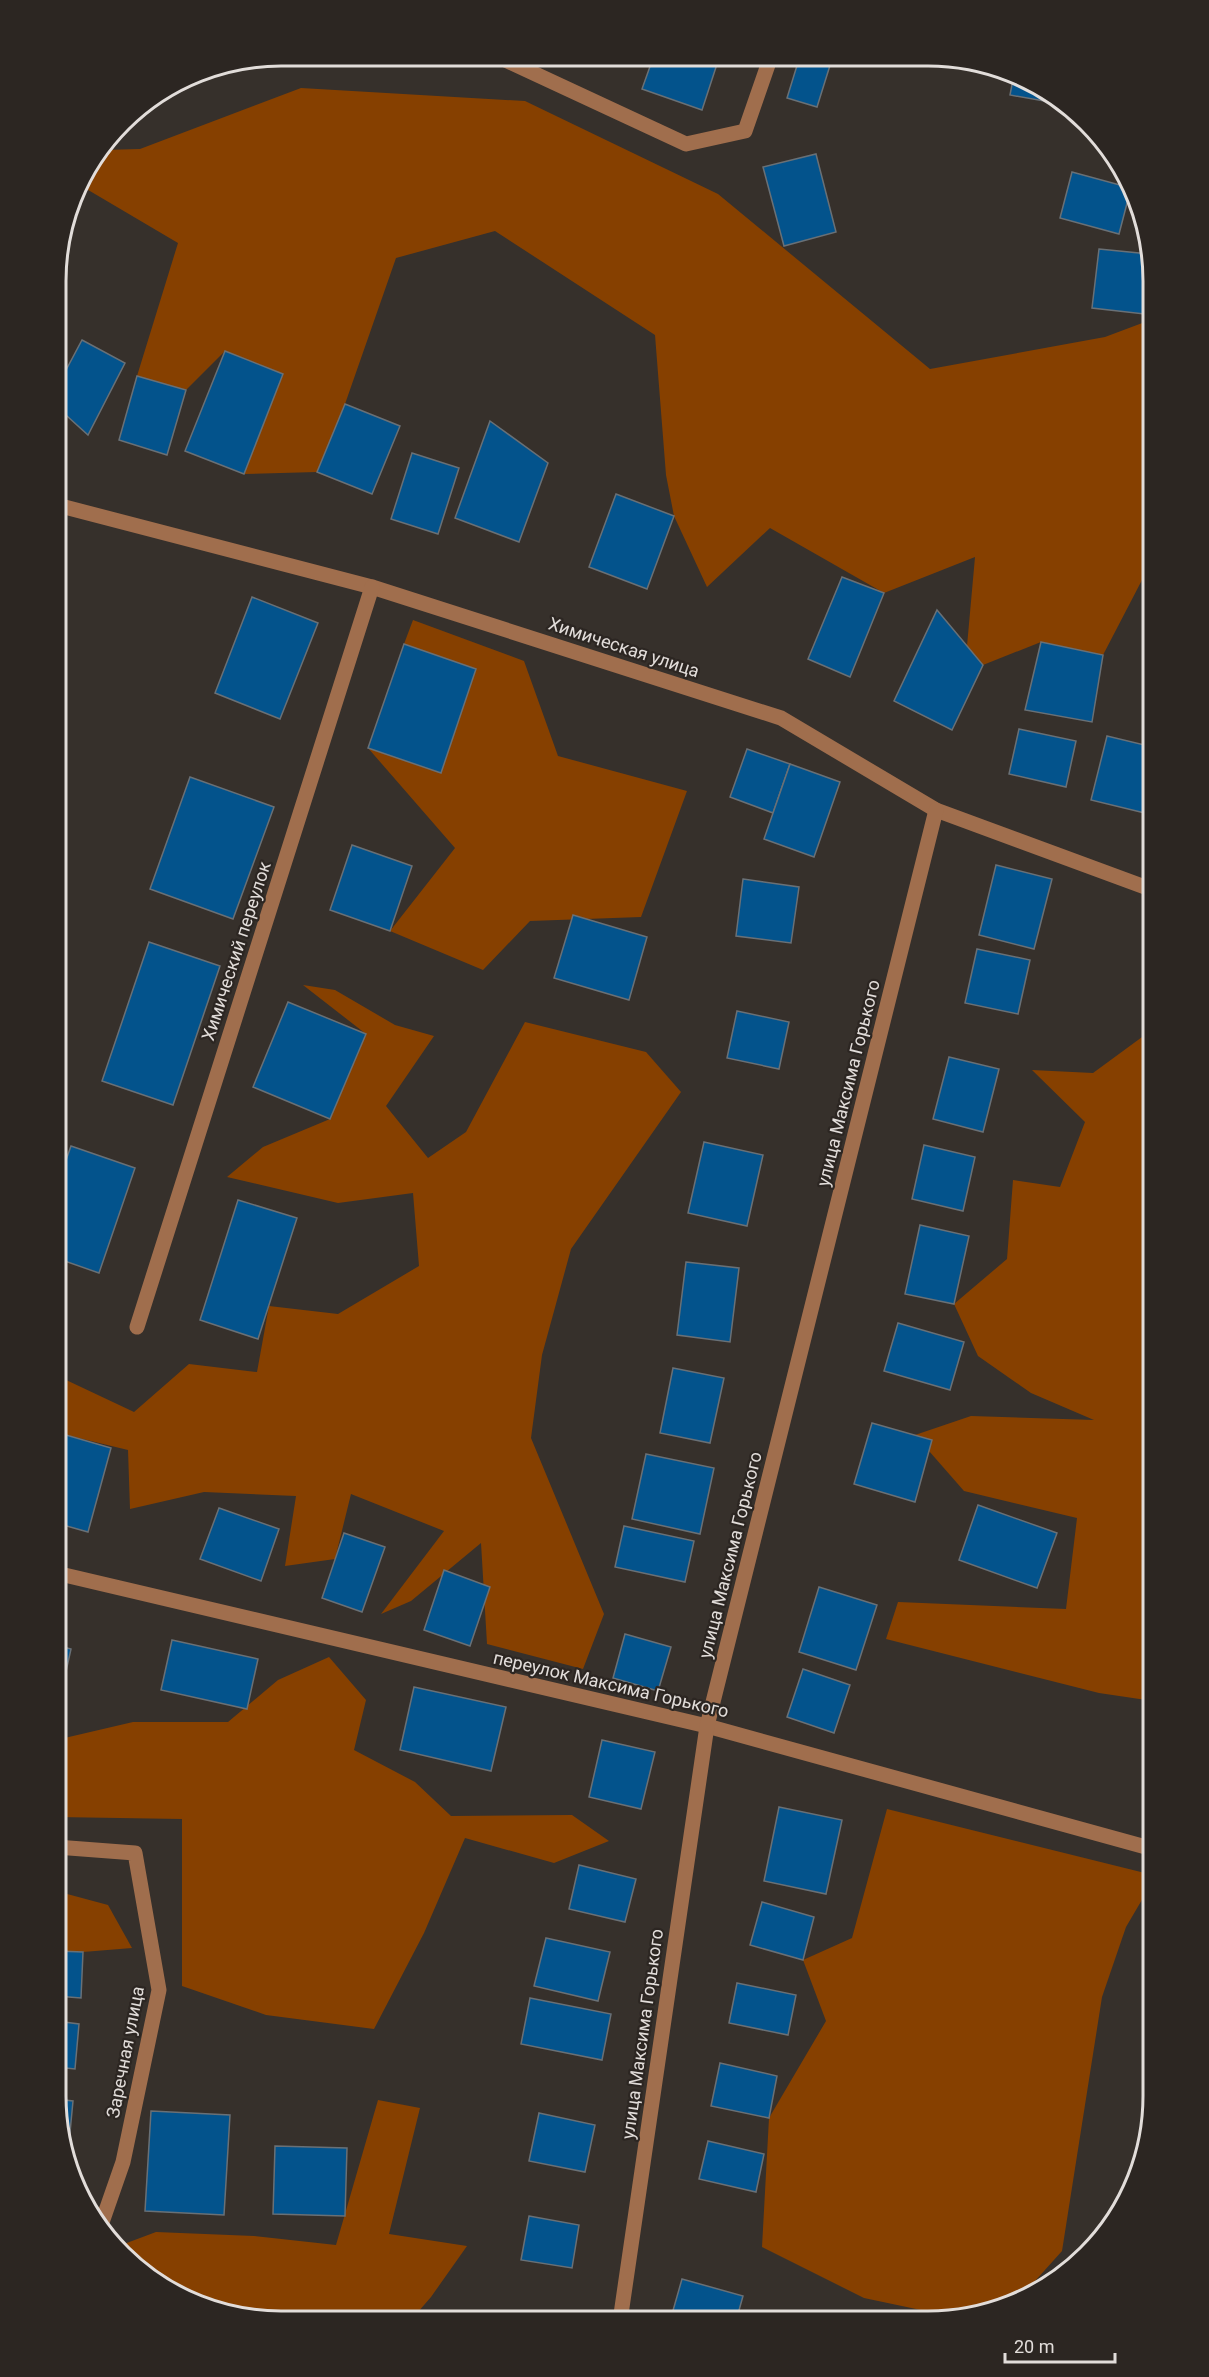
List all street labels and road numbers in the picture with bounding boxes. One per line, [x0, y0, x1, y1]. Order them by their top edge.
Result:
street label: Химическая улица [546, 613, 702, 681]
street label: Химический переулок [197, 858, 275, 1043]
street label: улица Максима Горького [812, 977, 884, 1189]
street label: улица Максима Горького [694, 1449, 766, 1661]
street label: переулок Максима Горького [491, 1647, 731, 1721]
street label: улица Максима Горького [617, 1927, 667, 2141]
street label: Заречная улица [102, 1984, 148, 2120]

